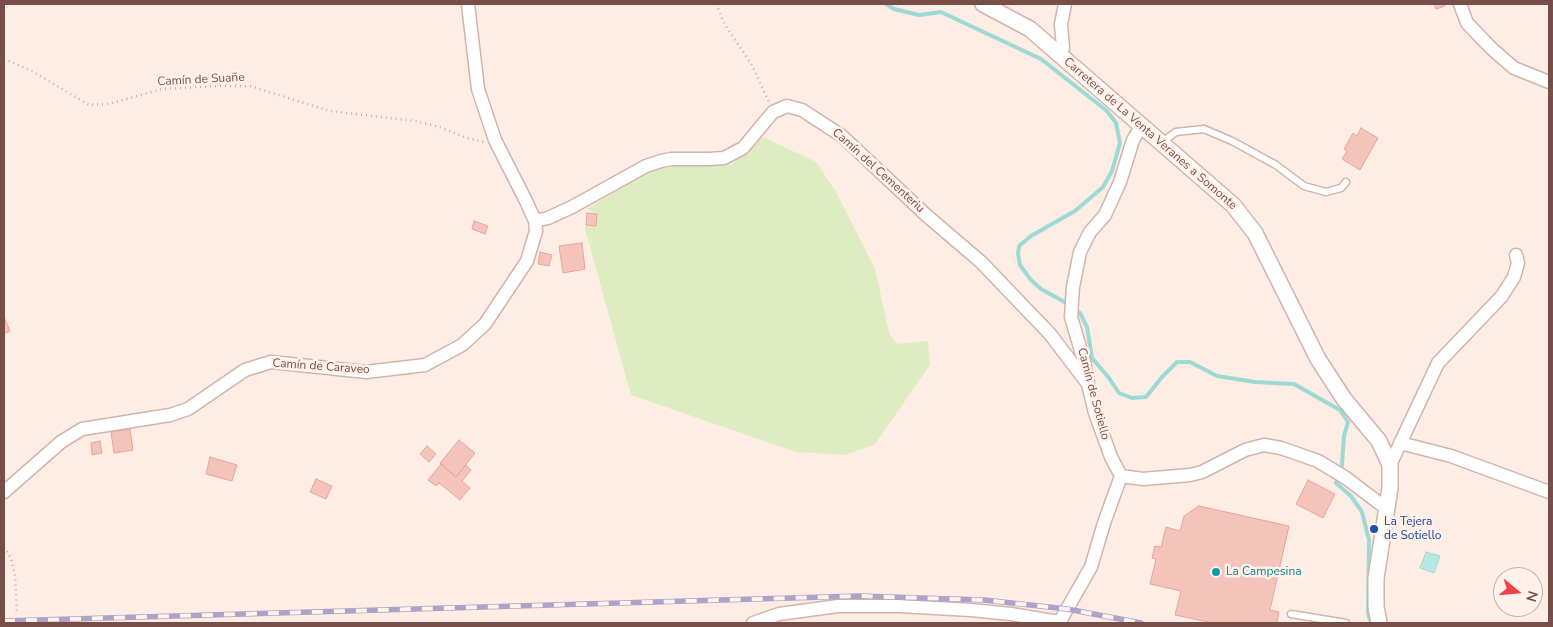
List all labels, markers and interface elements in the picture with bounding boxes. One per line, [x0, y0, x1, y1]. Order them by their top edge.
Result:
street label: Carretera de La Venta Veranes a Somonte [1061, 55, 1239, 213]
street label: Camín de Suañe [157, 71, 245, 89]
street label: Camín del Cementeriu [829, 126, 927, 216]
street label: Camín de Sotiello [1074, 346, 1112, 442]
street label: Camín de Caraveo [272, 356, 370, 378]
place label: La Tejera de Sotiello [1384, 515, 1442, 543]
marker: La Tejera de Sotiello [1368, 523, 1380, 535]
place label: La Campesina [1226, 565, 1302, 579]
marker: La Campesina [1210, 566, 1222, 578]
north arrow [1493, 567, 1543, 617]
text: N [1521, 588, 1542, 604]

